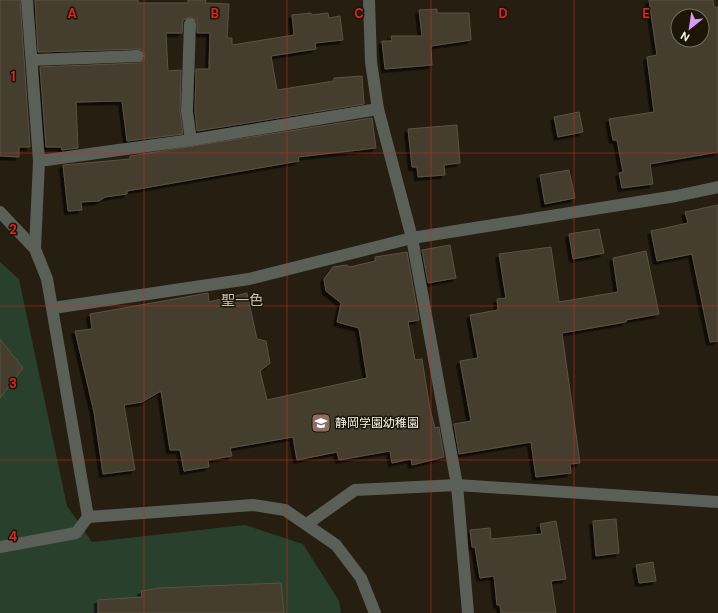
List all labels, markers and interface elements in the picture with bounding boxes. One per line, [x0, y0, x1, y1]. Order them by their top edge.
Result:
text: A [67, 5, 77, 22]
text: B [211, 5, 219, 22]
text: C [354, 5, 364, 22]
text: D [498, 5, 508, 22]
text: E [642, 5, 650, 22]
north arrow [670, 8, 710, 48]
text: N [678, 29, 692, 45]
text: 1 [11, 68, 15, 85]
text: 2 [9, 221, 17, 238]
district label: 聖一色 [221, 291, 263, 309]
text: 3 [9, 375, 17, 392]
school or university icon: 静岡学園幼稚園 [310, 412, 332, 434]
place label: 静岡学園幼稚園 [335, 415, 419, 431]
text: 4 [9, 528, 17, 545]

